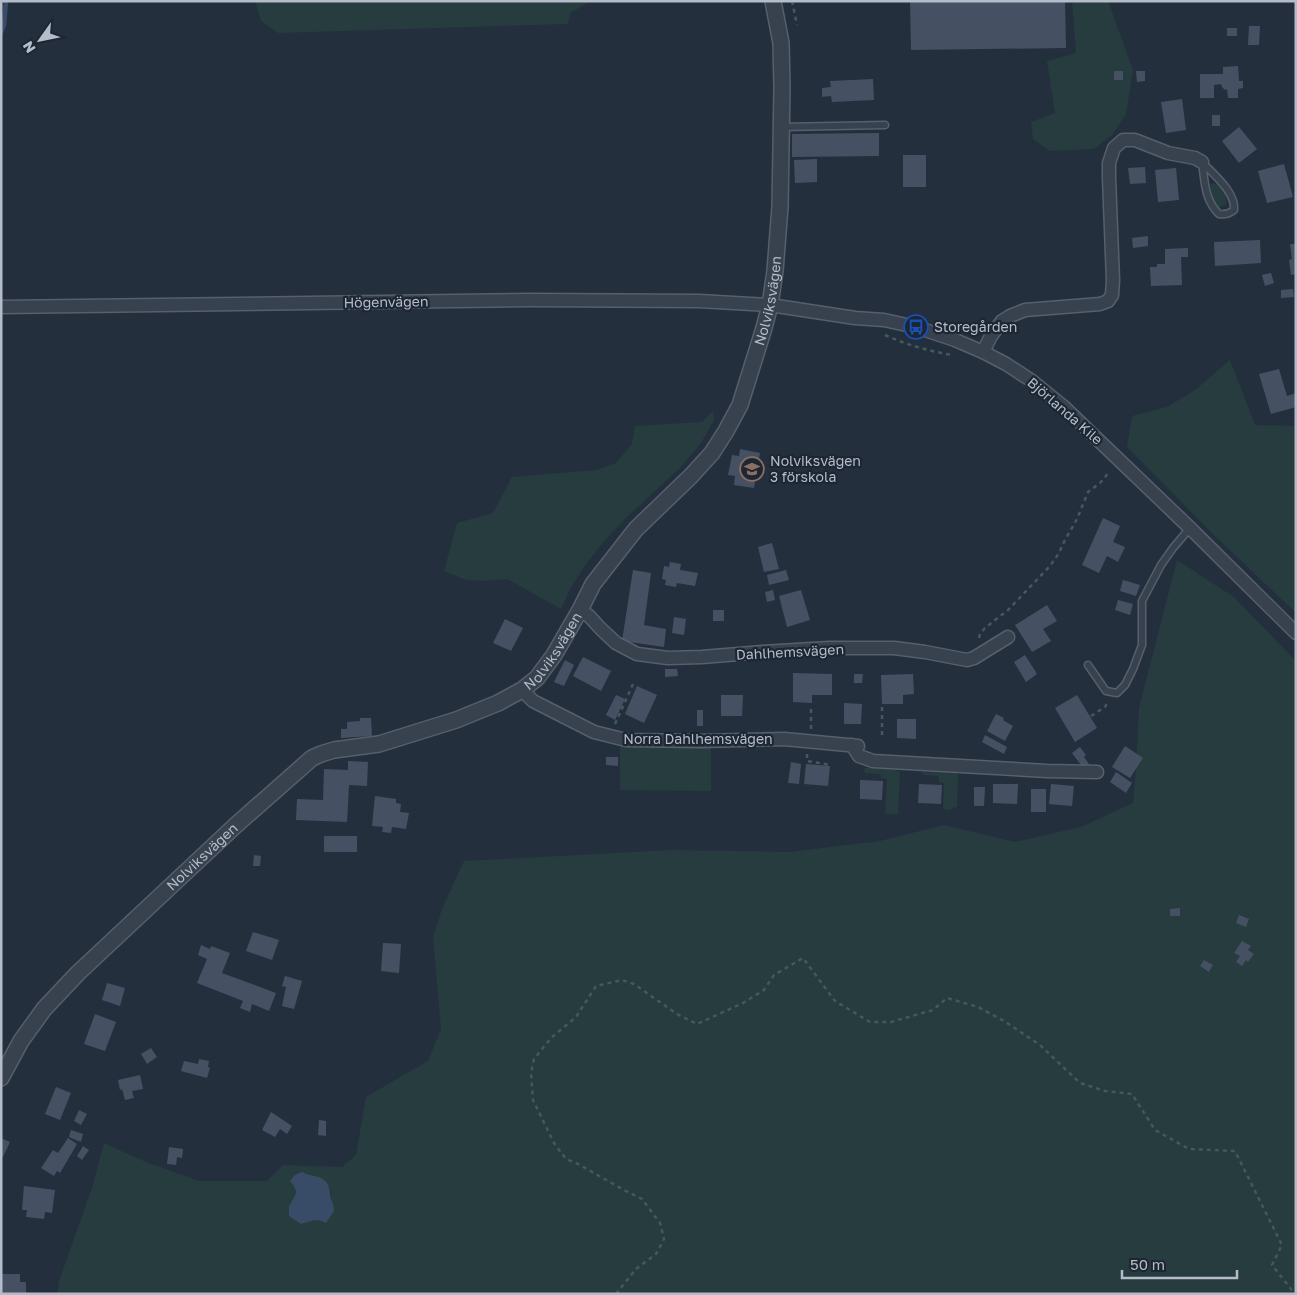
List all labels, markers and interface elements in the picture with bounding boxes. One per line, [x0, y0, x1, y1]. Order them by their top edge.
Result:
north arrow [15, 15, 65, 65]
text: N [19, 38, 39, 56]
street label: Nolviksvägen [750, 255, 784, 347]
street label: Högenvägen [343, 292, 429, 311]
bus stop icon: Storegården [903, 314, 929, 340]
place label: Storegården [934, 318, 1017, 335]
street label: Björlanda Kile [1024, 373, 1106, 448]
place label: Nolviksvägen 3 förskola [770, 452, 861, 485]
school or university icon: Nolviksvägen 3 förskola [739, 456, 765, 482]
street label: Nolviksvägen [520, 609, 585, 693]
street label: Dahlhemsvägen [736, 640, 844, 663]
street label: Norra Dahlhemsvägen [623, 730, 773, 747]
street label: Nolviksvägen [163, 819, 241, 894]
scale bar [1122, 1248, 1237, 1280]
text: 50 m [1130, 1255, 1165, 1273]

